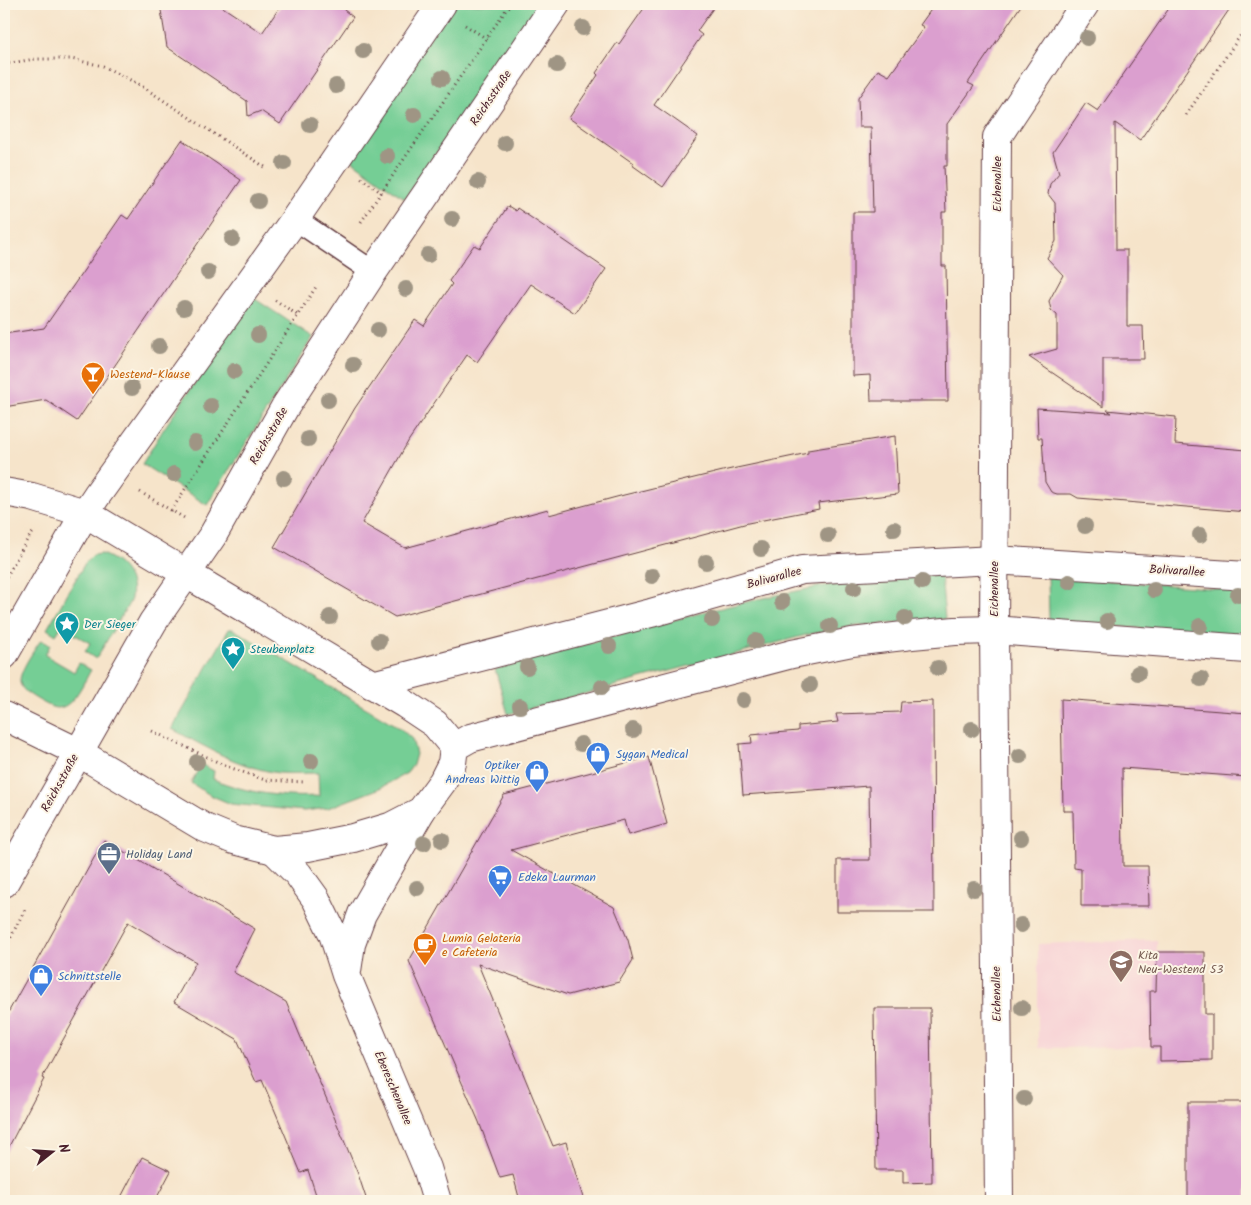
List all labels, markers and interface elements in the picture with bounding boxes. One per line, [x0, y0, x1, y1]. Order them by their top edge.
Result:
street label: Reichsstraße [465, 66, 517, 130]
street label: Eichenallee [988, 156, 1007, 212]
bar icon: Westend-Klause [80, 361, 106, 395]
place label: Westend-Klause [110, 365, 190, 384]
street label: Reichsstraße [245, 403, 294, 468]
street label: Bolivarallee [1149, 560, 1206, 582]
street label: Bolivarallee [745, 561, 804, 594]
street label: Eichenallee [985, 561, 1004, 617]
place icon: Der Sieger [54, 611, 80, 645]
place label: Der Sieger [84, 615, 137, 634]
place icon: Steubenplatz [220, 636, 246, 670]
place label: Steubenplatz [250, 640, 315, 659]
shop icon: Sygan Medical [585, 741, 611, 775]
place label: Sygan Medical [616, 745, 688, 764]
street label: Reichsstraße [36, 750, 84, 816]
place label: Optiker Andreas Wittig [445, 756, 521, 789]
shop icon: Optiker Andreas Wittig [524, 759, 550, 793]
office icon: Holiday Land [96, 841, 122, 875]
place label: Holiday Land [126, 845, 193, 864]
supermarket icon: Edeka Laurman [487, 864, 513, 898]
place label: Edeka Laurman [518, 868, 596, 887]
place label: Lumia Gelateria e Cafeteria [442, 929, 521, 962]
cafe icon: Lumia Gelateria e Cafeteria [412, 932, 438, 966]
place label: Kita Neu-Westend 53 [1138, 946, 1223, 979]
school or university icon: Kita Neu-Westend 53 [1108, 949, 1134, 983]
shop icon: Schnittstelle [28, 963, 54, 997]
street label: Eichenallee [987, 965, 1007, 1022]
place label: Schnittstelle [58, 967, 122, 986]
street label: Ebereschenallee [369, 1048, 417, 1129]
north arrow [28, 1128, 78, 1178]
text: N [52, 1141, 75, 1156]

